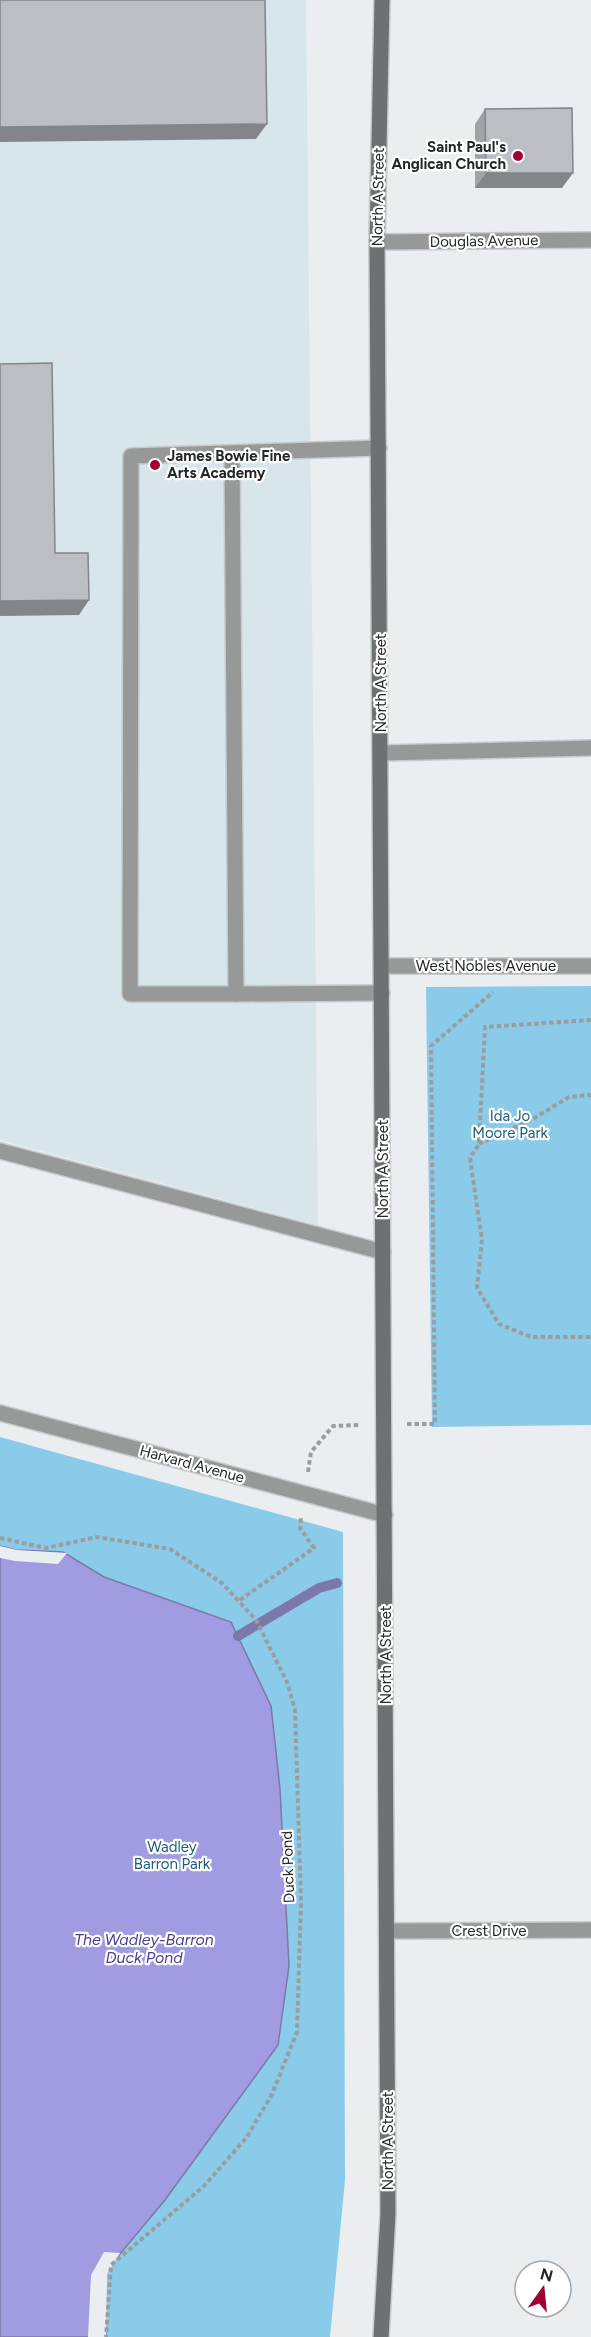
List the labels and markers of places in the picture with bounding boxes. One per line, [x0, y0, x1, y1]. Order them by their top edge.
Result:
place label: Saint Paul's Anglican Church [391, 138, 506, 173]
marker: Saint Paul's Anglican Church [511, 149, 525, 163]
place label: James Bowie Fine Arts Academy [167, 447, 291, 482]
marker: James Bowie Fine Arts Academy [148, 458, 162, 472]

